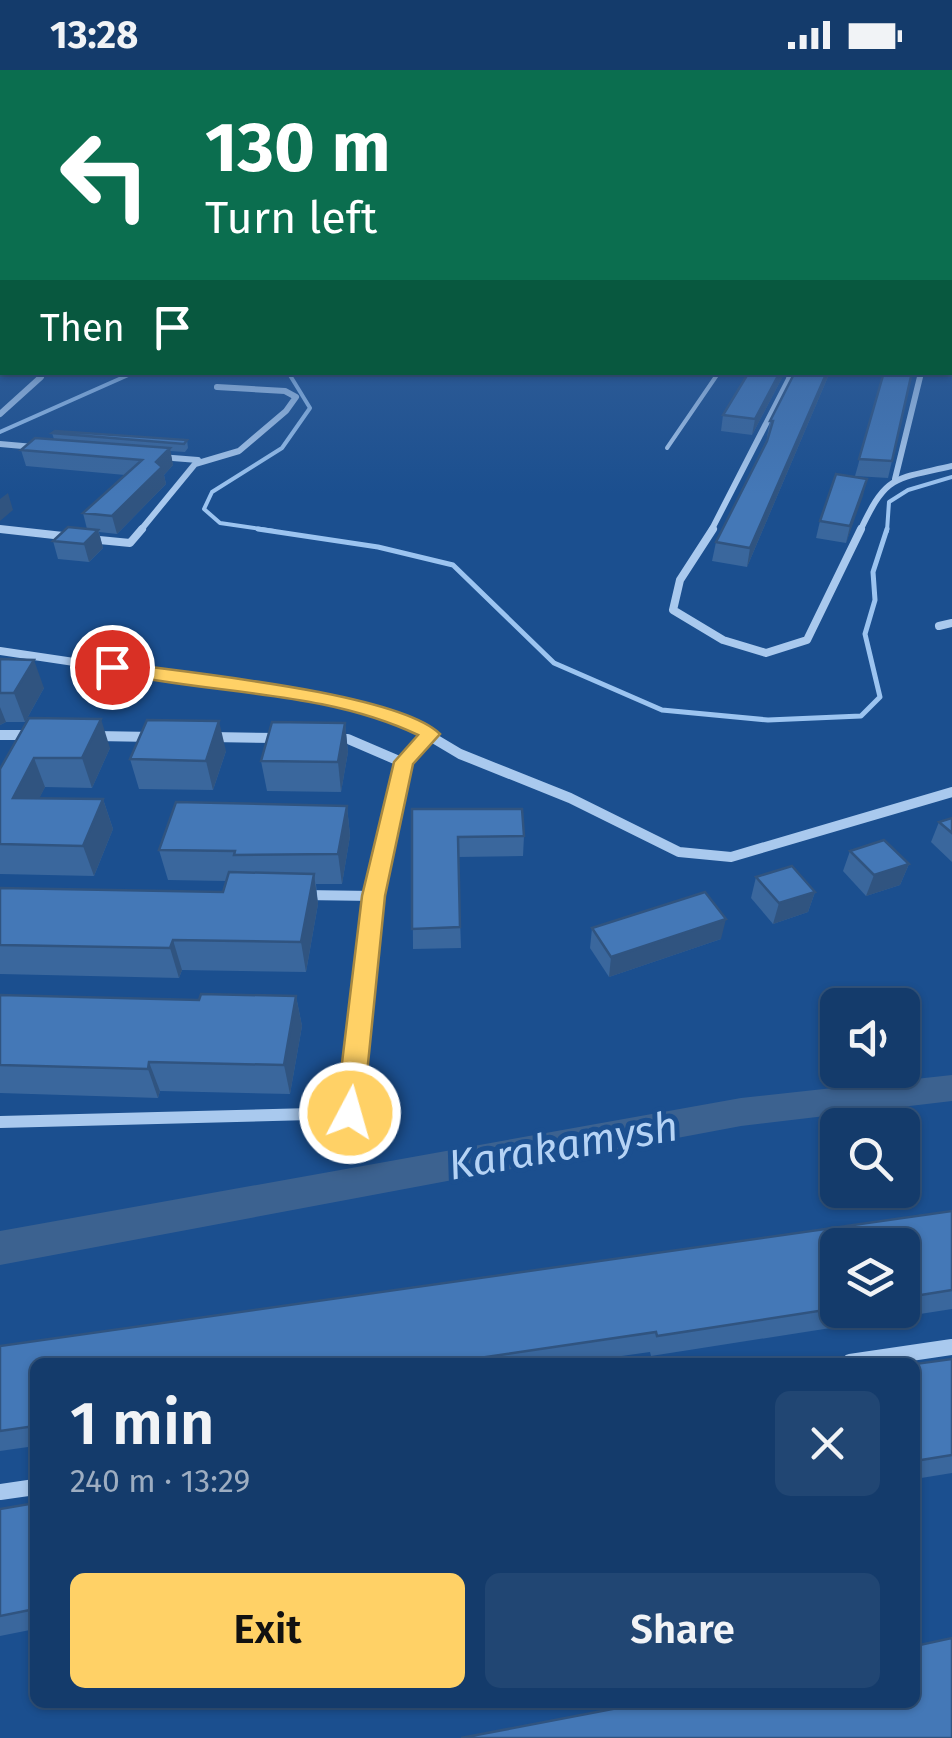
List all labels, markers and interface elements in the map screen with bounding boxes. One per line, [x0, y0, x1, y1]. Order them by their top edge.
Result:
text: 13:28 [50, 12, 138, 58]
text: 130 m [205, 106, 391, 190]
icon: left [40, 110, 170, 240]
text: Turn left [205, 191, 377, 245]
icon: arrive [145, 300, 200, 355]
text: Then [40, 305, 125, 351]
pin [70, 625, 155, 710]
icon: arrive [85, 640, 140, 695]
map controls [820, 988, 920, 1328]
button: sound [820, 988, 920, 1088]
position arrow [298, 1061, 402, 1165]
water label: Karakamysh [444, 1101, 682, 1191]
button: search [820, 1108, 920, 1208]
button: layers [820, 1228, 920, 1328]
text: 1 min [70, 1388, 215, 1460]
button: close [775, 1391, 880, 1496]
text: 240 m · 13:29 [70, 1462, 250, 1500]
button: Exit [70, 1573, 465, 1688]
button: Share [485, 1573, 880, 1688]

